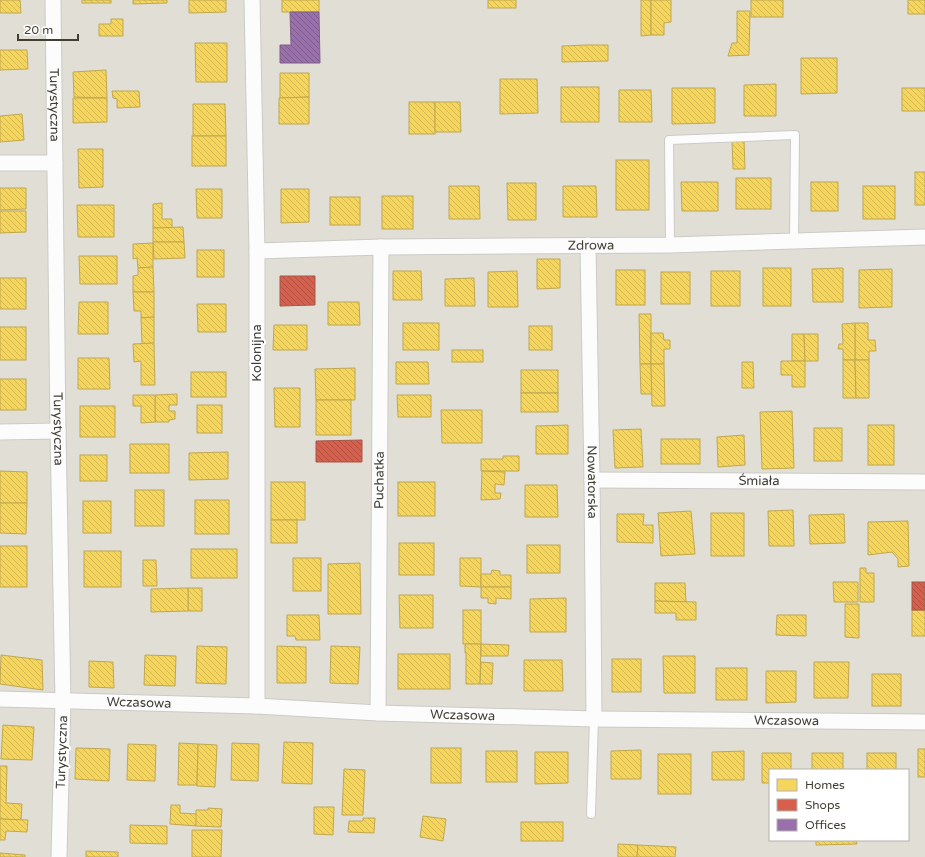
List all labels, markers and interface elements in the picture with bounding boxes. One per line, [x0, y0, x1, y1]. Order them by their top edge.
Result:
scale bar [18, 16, 78, 42]
text: 20 m [24, 23, 53, 37]
street label: Turystyczna [46, 68, 63, 142]
street label: Zdrowa [568, 237, 614, 254]
street label: Kolonijna [249, 324, 265, 382]
street label: Turystyczna [50, 392, 67, 466]
street label: Nowatorska [583, 445, 600, 519]
street label: Puchatka [371, 451, 388, 509]
street label: Śmiała [738, 473, 780, 489]
street label: Wczasowa [106, 694, 172, 712]
street label: Wczasowa [430, 706, 495, 724]
street label: Wczasowa [754, 712, 819, 729]
street label: Turystyczna [53, 715, 71, 789]
legend [769, 769, 909, 841]
text: Homes [805, 778, 845, 792]
text: Shops [805, 798, 840, 812]
text: Offices [805, 818, 846, 832]

